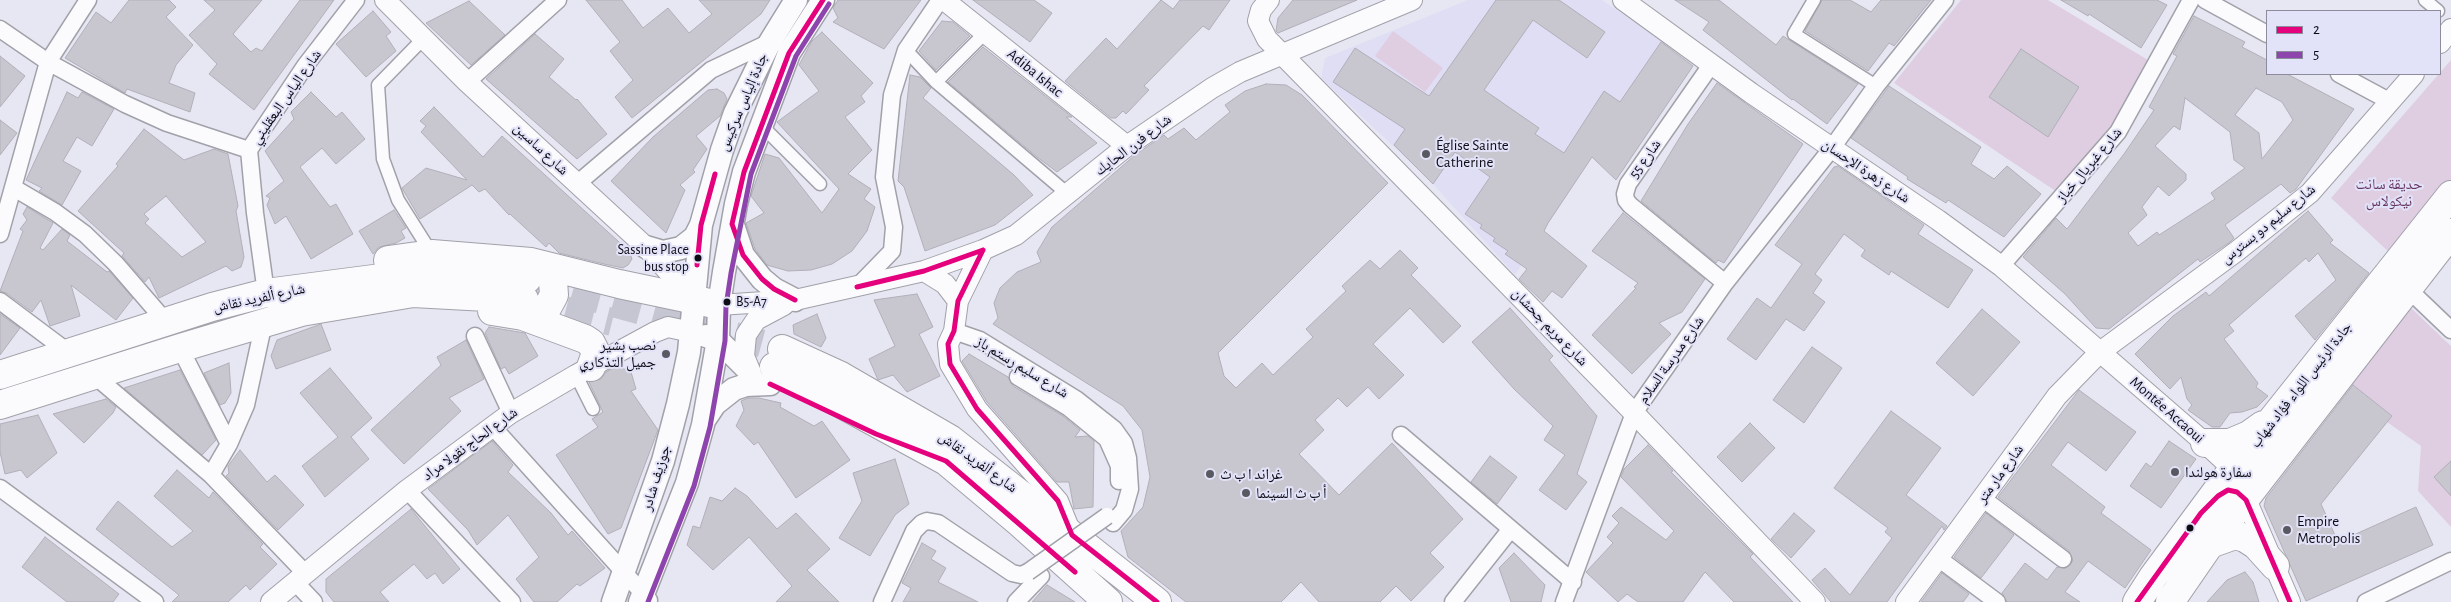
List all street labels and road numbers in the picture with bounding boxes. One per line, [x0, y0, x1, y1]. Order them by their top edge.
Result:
street label: Adiba Ishac [1003, 45, 1067, 101]
street label: شارع الياس البعقليني [247, 46, 325, 148]
street label: جادة إلياس سركيس [714, 50, 772, 154]
street label: شارع فرن الحايك [1091, 110, 1175, 180]
street label: شارع ساسين [510, 119, 572, 179]
street label: شارع غبريال خباز [2052, 124, 2126, 206]
street label: شارع زهرة الإحسان [1818, 135, 1914, 207]
street label: شارع 55 [1625, 136, 1665, 182]
street label: شارع سليم دو بسترس [2217, 180, 2319, 268]
street label: شارع ألفريد نقاش [212, 280, 306, 316]
street label: شارع مريم جحشان [1508, 284, 1592, 370]
street label: شارع مدرسة السلام [1634, 313, 1708, 407]
street label: جادة الرئيس اللواء فؤاد شهاب [2246, 318, 2356, 452]
street label: شارع سليم رستم باز [972, 332, 1072, 402]
street label: Montée Accaoui [2126, 373, 2208, 447]
street label: شارع الحاج نقولا مراد [419, 403, 521, 485]
street label: شارع ألفريد نقاش [935, 427, 1021, 497]
street label: شارع مار متر [1973, 441, 2027, 507]
street label: جوزيف شادر [637, 443, 675, 513]

